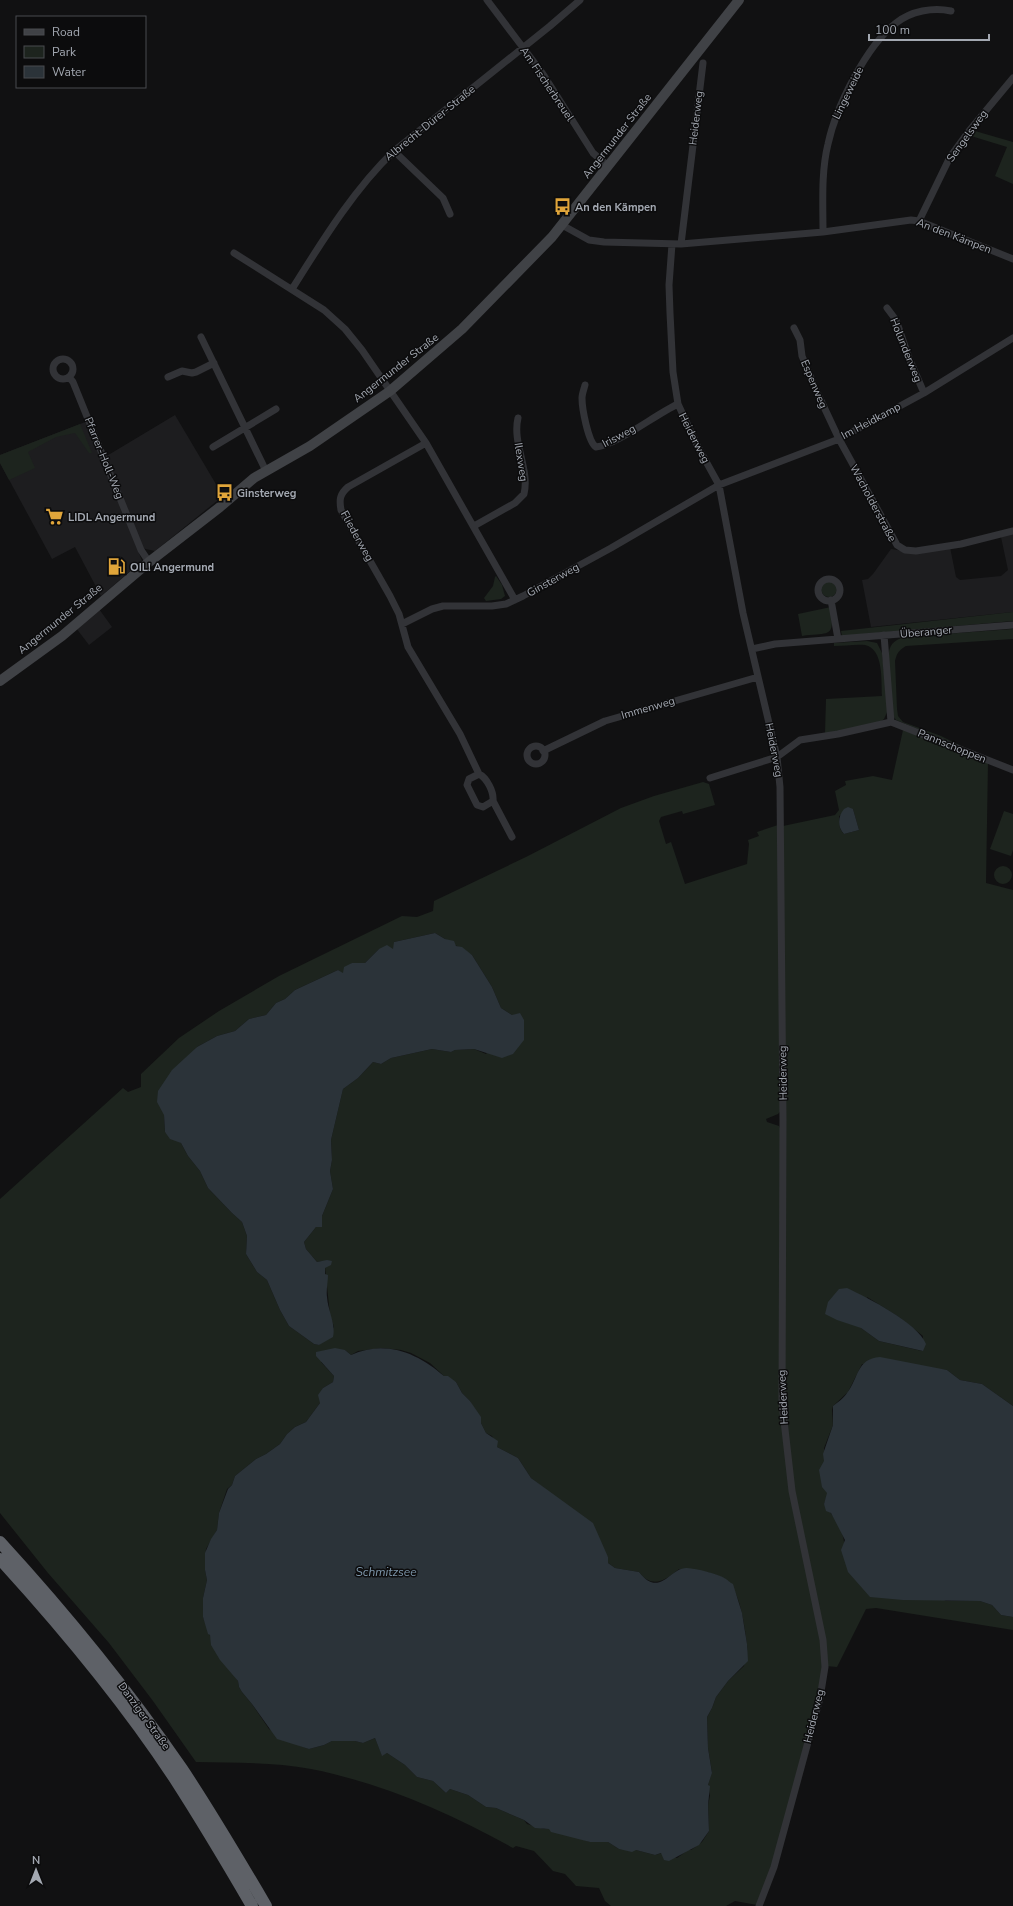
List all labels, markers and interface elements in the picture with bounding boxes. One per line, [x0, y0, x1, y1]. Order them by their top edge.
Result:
legend [16, 16, 146, 88]
scale bar [869, 16, 989, 42]
text: 100 m [875, 22, 910, 38]
text: Road [52, 24, 80, 40]
text: Park [52, 44, 77, 60]
street label: Am Fischerbreuel [517, 44, 578, 125]
text: Water [52, 64, 86, 80]
street label: Lingeweide [829, 64, 867, 122]
street label: Albrecht-Dürer-Straße [382, 82, 478, 164]
street label: Angermunder Straße [579, 90, 655, 182]
street label: Heiderweg [685, 90, 707, 146]
street label: Sengelsweg [943, 107, 991, 165]
bus stop icon: An den Kämpen [552, 197, 572, 217]
place label: An den Kämpen [575, 200, 657, 215]
street label: An den Kämpen [914, 215, 994, 257]
street label: Holunderweg [886, 316, 926, 384]
street label: Angermunder Straße [350, 330, 442, 406]
street label: Espenweg [797, 357, 831, 411]
street label: Im Heidkamp [839, 399, 903, 443]
street label: Heiderweg [675, 410, 713, 466]
street label: Pfarrer-Holl-Weg [81, 415, 127, 501]
street label: Irisweg [600, 421, 638, 451]
street label: Ilexweg [511, 442, 531, 482]
street label: Wacholderstraße [846, 462, 900, 544]
bus stop icon: Ginsterweg [214, 483, 234, 503]
place label: Ginsterweg [237, 486, 296, 501]
supermarket icon: LIDL Angermund [45, 507, 65, 527]
street label: Fliederweg [337, 508, 377, 564]
place label: LIDL Angermund [68, 510, 155, 525]
fuel station icon: OIL! Angermund [107, 557, 127, 577]
place label: OIL! Angermund [130, 560, 214, 575]
street label: Ginsterweg [524, 560, 582, 600]
street label: Angermunder Straße [15, 580, 105, 658]
street label: Überanger [899, 622, 953, 642]
street label: Immenweg [619, 693, 677, 723]
street label: Heiderweg [761, 722, 787, 778]
street label: Pannschoppen [915, 725, 989, 767]
street label: Heiderweg [775, 1045, 791, 1101]
street label: Heiderweg [774, 1369, 792, 1425]
water label: Schmitzsee [355, 1564, 417, 1580]
street label: Danziger Straße [114, 1679, 174, 1753]
street label: Heiderweg [800, 1688, 828, 1744]
north arrow [16, 1850, 56, 1890]
text: N [32, 1853, 40, 1868]

